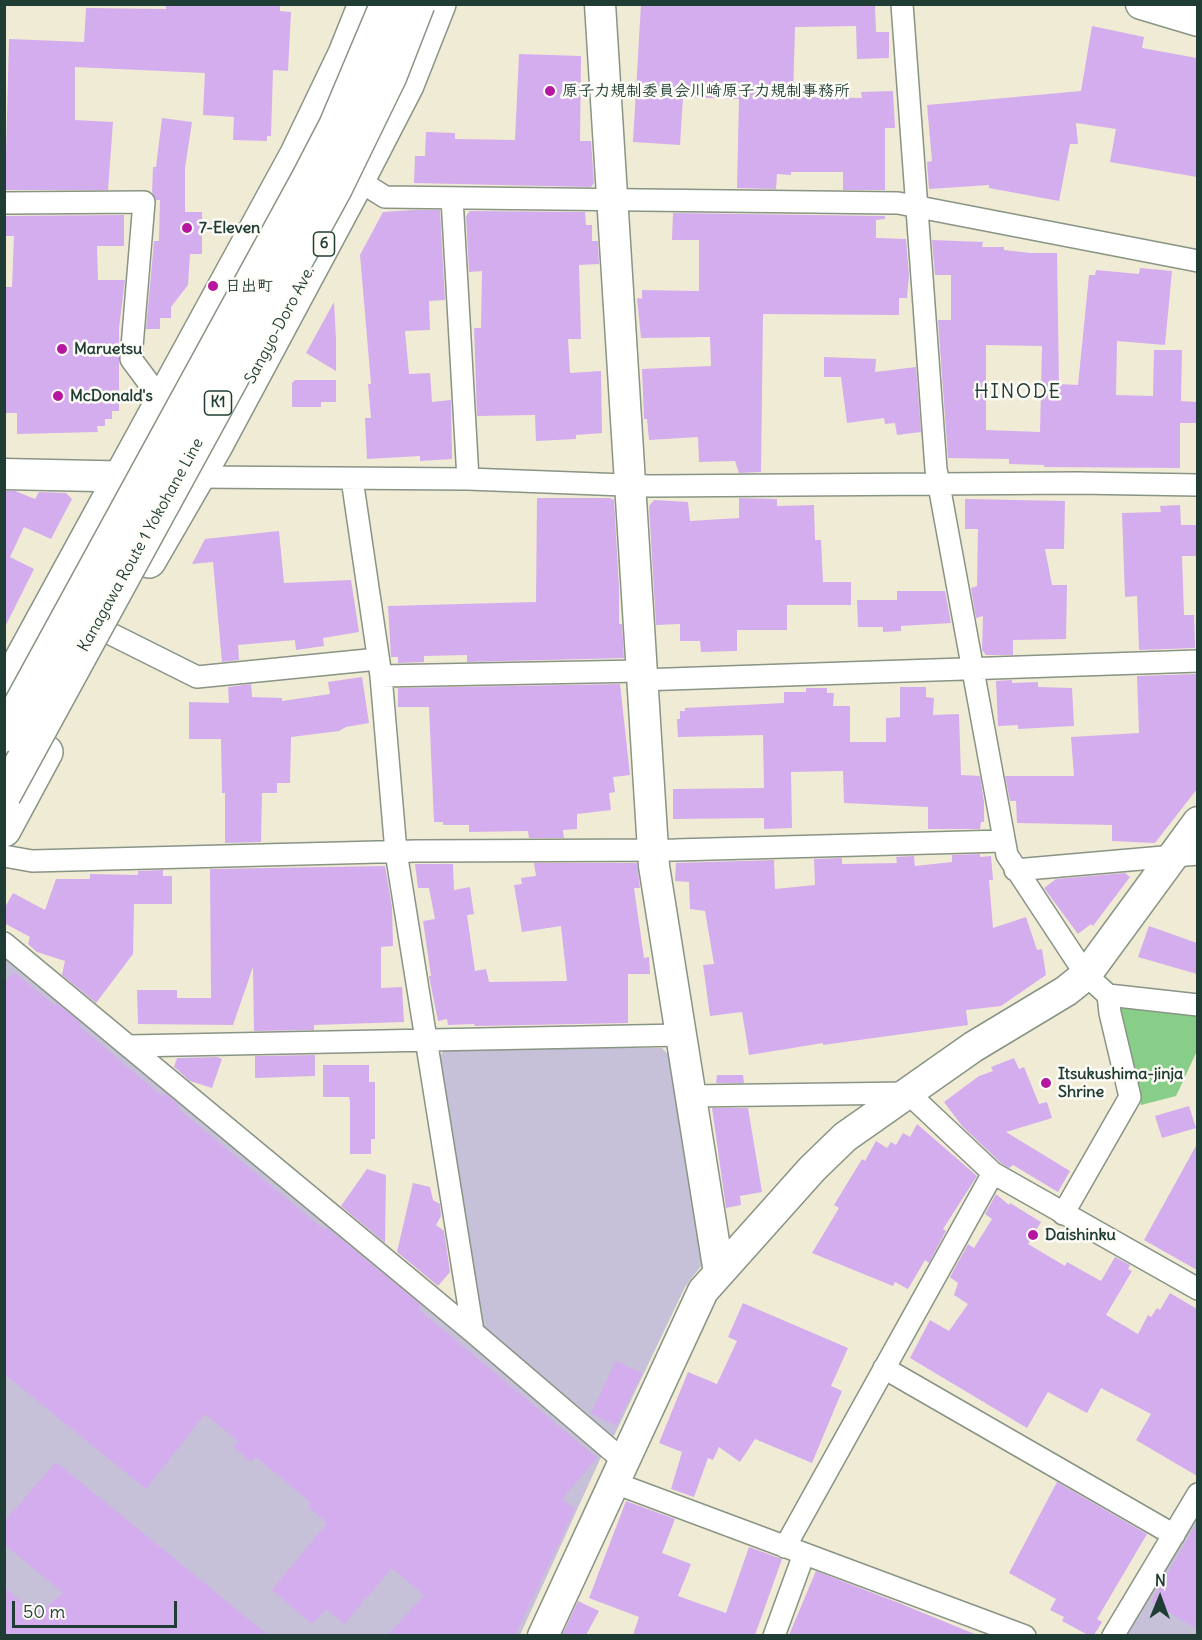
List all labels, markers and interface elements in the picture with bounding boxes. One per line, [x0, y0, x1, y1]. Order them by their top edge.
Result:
place label: 原子力規制委員会川崎原子力規制事務所 [562, 81, 850, 101]
marker: 原子力規制委員会川崎原子力規制事務所 [543, 84, 557, 98]
place label: 7-Eleven [199, 218, 260, 238]
marker: 7-Eleven [180, 221, 194, 235]
road number: 6 [314, 232, 334, 256]
street label: Sangyo-Doro Ave. [241, 263, 319, 387]
place label: 日出町 [225, 276, 273, 296]
marker: 日出町 [206, 279, 220, 293]
place label: Maruetsu [74, 339, 142, 359]
marker: Maruetsu [55, 342, 69, 356]
district label: HINODE [974, 380, 1062, 404]
place label: McDonald's [70, 386, 153, 406]
marker: McDonald's [51, 389, 65, 403]
road number: K1 [204, 391, 232, 415]
street label: Kanagawa Route 1 Yokohane Line [74, 435, 208, 655]
place label: Itsukushima-jinja Shrine [1058, 1064, 1183, 1102]
marker: Itsukushima-jinja Shrine [1039, 1076, 1053, 1090]
place label: Daishinku [1045, 1225, 1116, 1245]
marker: Daishinku [1026, 1228, 1040, 1242]
north arrow [1130, 1568, 1190, 1628]
text: N [1155, 1570, 1166, 1590]
scale bar [15, 1589, 180, 1627]
text: 50 m [23, 1600, 65, 1623]

